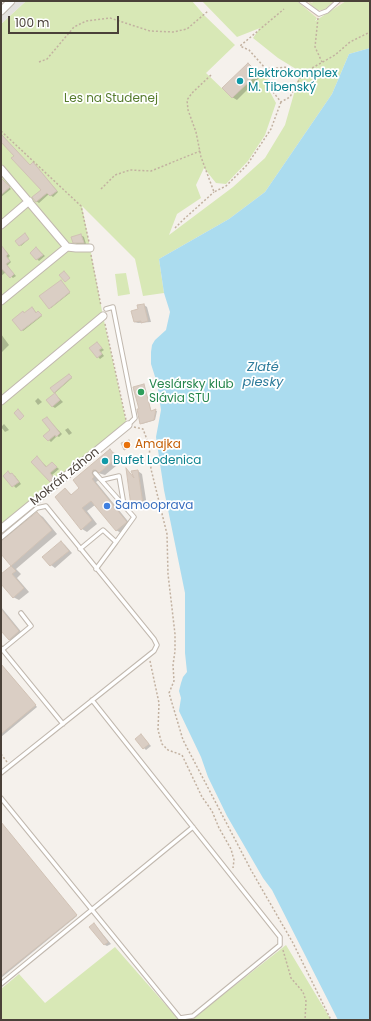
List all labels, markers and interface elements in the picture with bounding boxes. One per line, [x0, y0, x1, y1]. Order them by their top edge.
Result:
scale bar [10, 8, 121, 34]
text: 100 m [15, 14, 49, 31]
place label: Elektrokomplex M. Tibenský [248, 67, 338, 95]
marker: Elektrokomplex M. Tibenský [235, 76, 245, 86]
park label: Les na Studenej [64, 92, 158, 106]
water label: Zlaté piesky [243, 360, 283, 391]
place label: Veslársky klub Slávia STU [149, 378, 234, 406]
marker: Veslársky klub Slávia STU [136, 387, 146, 397]
place label: Amajka [135, 438, 181, 452]
marker: Amajka [122, 440, 132, 450]
street label: Mokráň záhon [28, 445, 102, 509]
place label: Bufet Lodenica [113, 454, 201, 468]
marker: Bufet Lodenica [100, 456, 110, 466]
place label: Samooprava [115, 499, 193, 513]
marker: Samooprava [102, 501, 112, 511]

